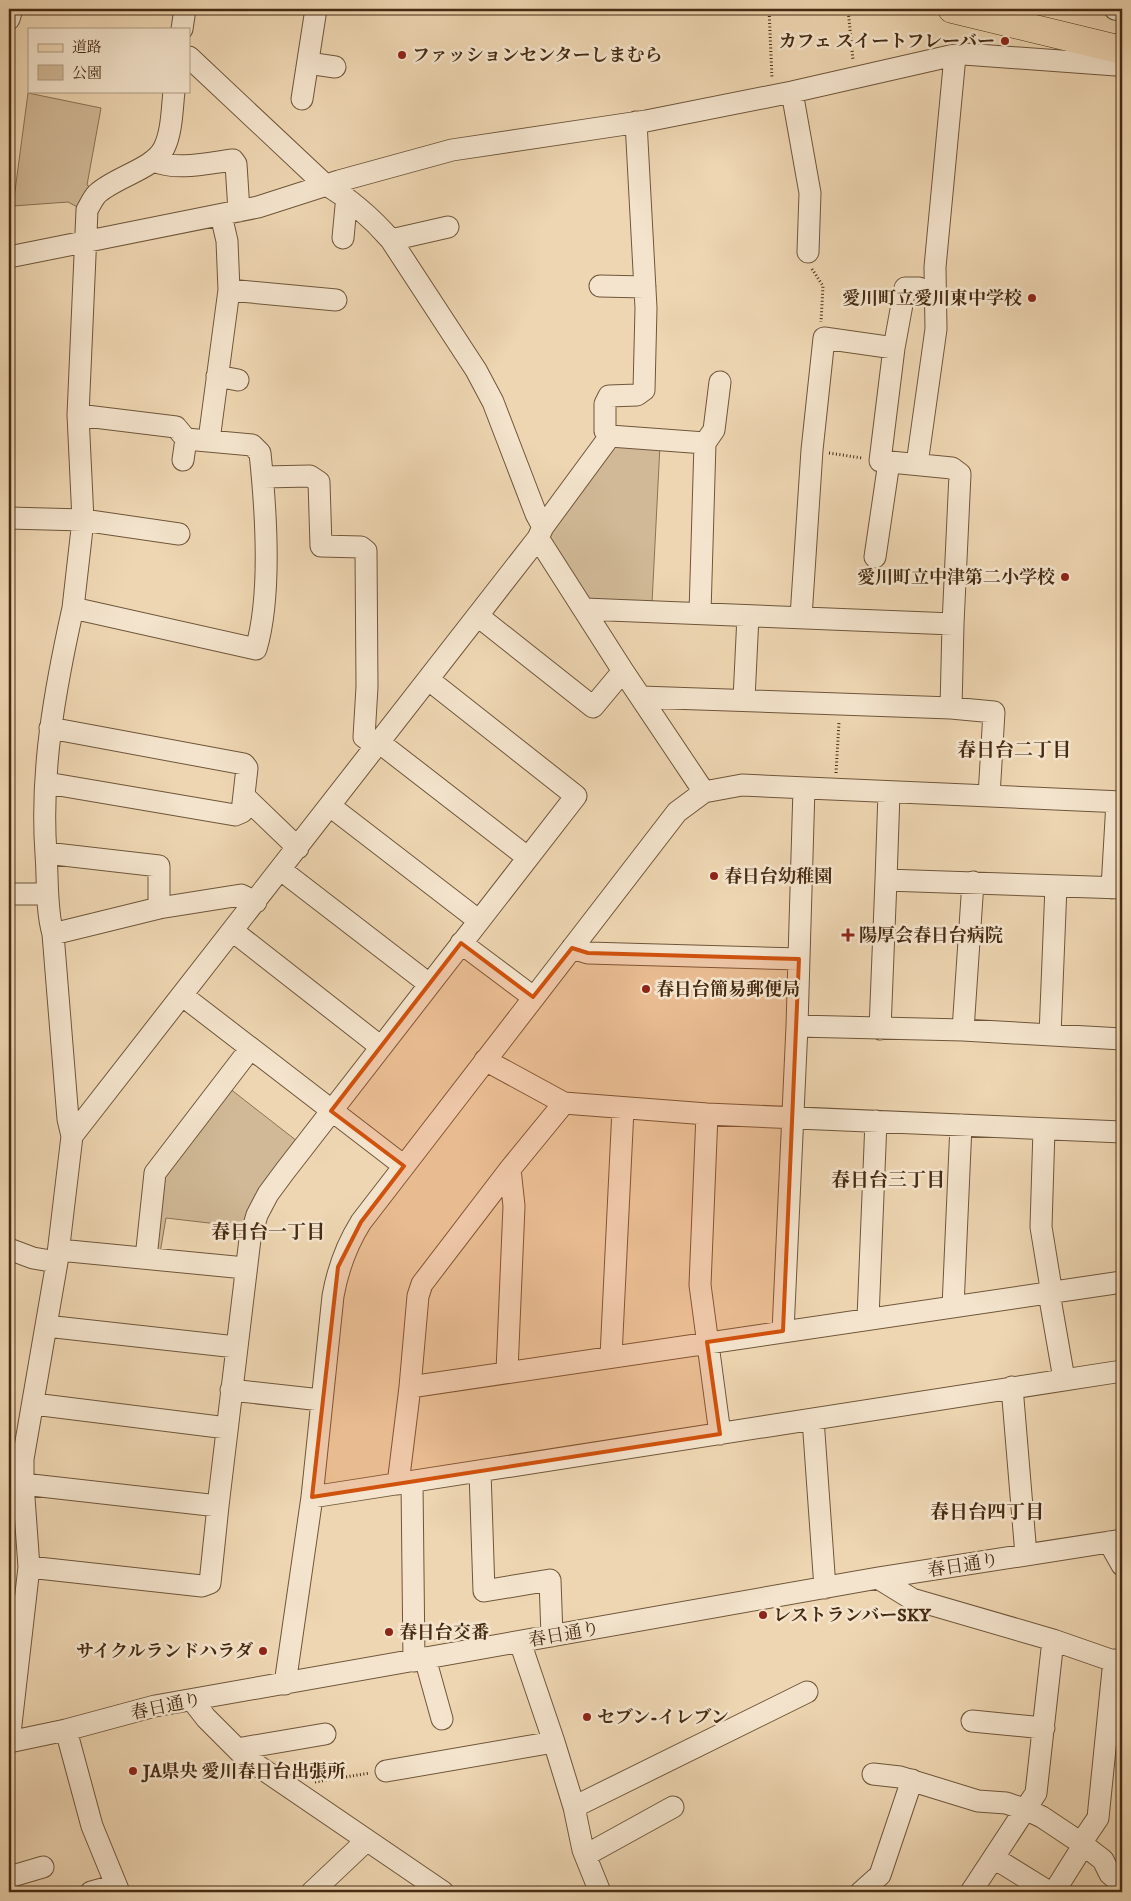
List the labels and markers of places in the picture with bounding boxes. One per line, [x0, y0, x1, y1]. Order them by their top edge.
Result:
place label: カフェ スイートフレーバー [779, 31, 995, 53]
marker: カフェ スイートフレーバー [999, 35, 1011, 47]
place label: ファッションセンターしまむら [412, 45, 663, 67]
marker: ファッションセンターしまむら [396, 49, 408, 61]
place label: 愛川町立愛川東中学校 [842, 288, 1022, 310]
marker: 愛川町立愛川東中学校 [1026, 292, 1038, 304]
place label: 愛川町立中津第二小学校 [857, 567, 1055, 589]
marker: 愛川町立中津第二小学校 [1059, 571, 1071, 583]
place label: 春日台幼稚園 [724, 866, 832, 888]
marker: 春日台幼稚園 [708, 870, 720, 882]
place label: 陽厚会春日台病院 [859, 925, 1003, 947]
marker: 陽厚会春日台病院 [841, 928, 855, 942]
place label: 春日台簡易郵便局 [656, 979, 800, 1001]
marker: 春日台簡易郵便局 [640, 983, 652, 995]
place label: レストランバーSKY [773, 1605, 931, 1627]
marker: レストランバーSKY [757, 1609, 769, 1621]
place label: 春日台交番 [399, 1622, 489, 1644]
marker: 春日台交番 [383, 1626, 395, 1638]
place label: サイクルランドハラダ [76, 1641, 253, 1663]
marker: サイクルランドハラダ [257, 1645, 269, 1657]
place label: セブン-イレブン [597, 1707, 729, 1729]
marker: セブン-イレブン [581, 1711, 593, 1723]
place label: JA県央 愛川春日台出張所 [141, 1761, 345, 1783]
marker: JA県央 愛川春日台出張所 [127, 1765, 139, 1777]

